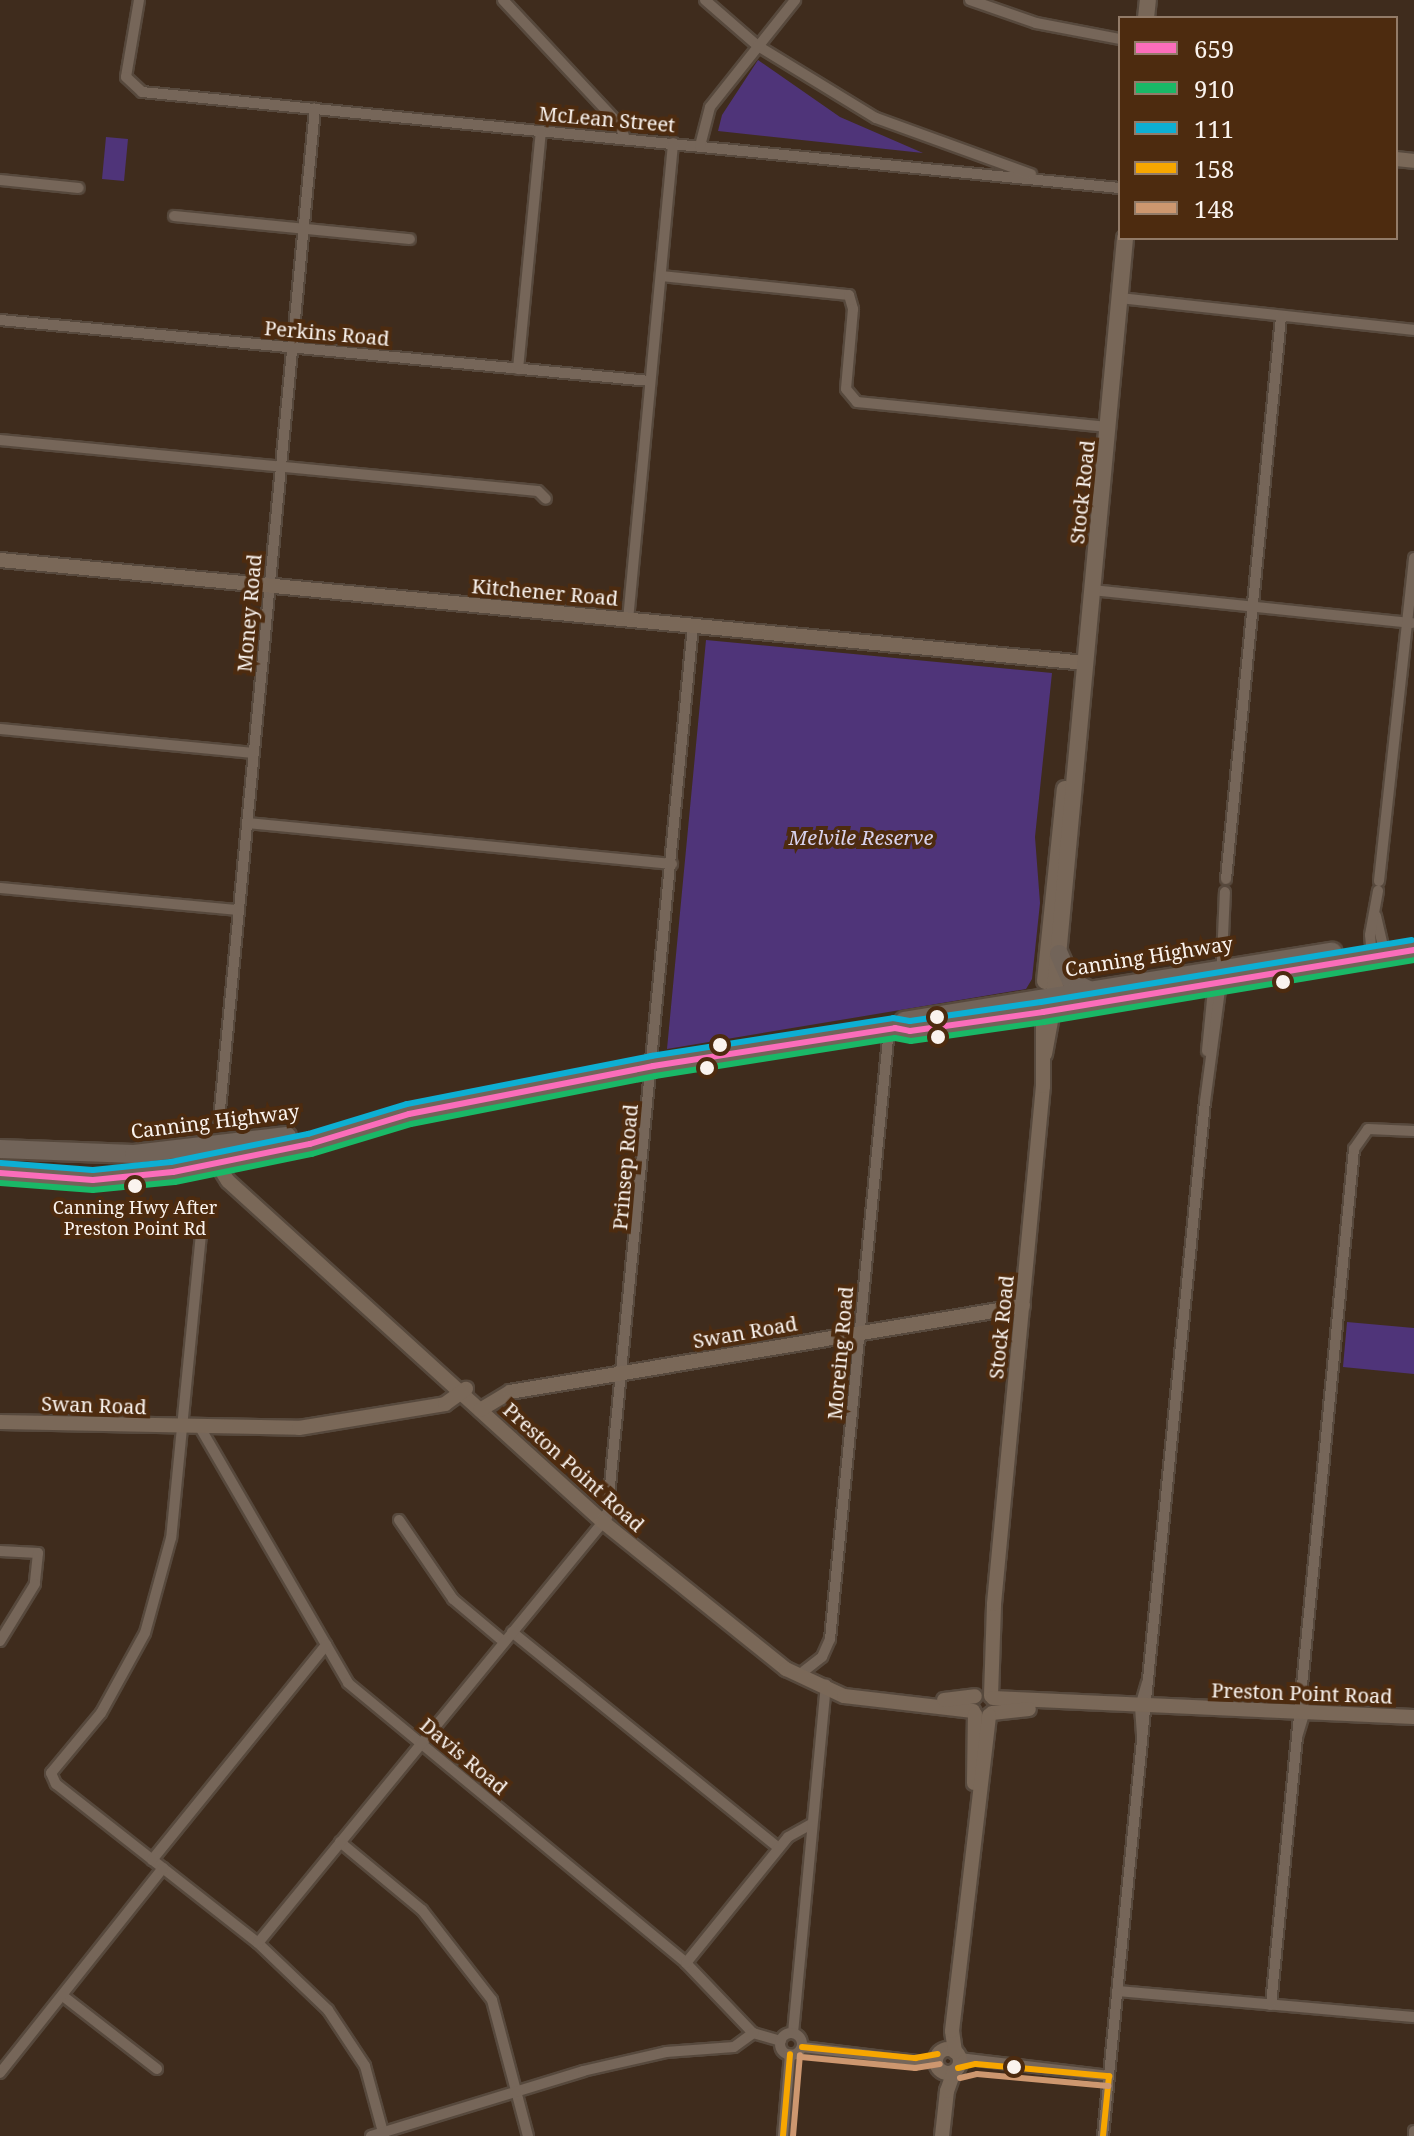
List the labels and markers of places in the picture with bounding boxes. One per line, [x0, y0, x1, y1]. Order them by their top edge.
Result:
unlabelled marker [1275, 974, 1291, 990]
unlabelled marker [929, 1009, 945, 1025]
unlabelled marker [930, 1029, 946, 1045]
unlabelled marker [712, 1037, 728, 1053]
unlabelled marker [699, 1060, 715, 1076]
marker: Canning Hwy After Preston Point Rd [127, 1178, 143, 1194]
place label: Canning Hwy After Preston Point Rd [53, 1197, 217, 1240]
unlabelled marker [1006, 2059, 1022, 2075]

